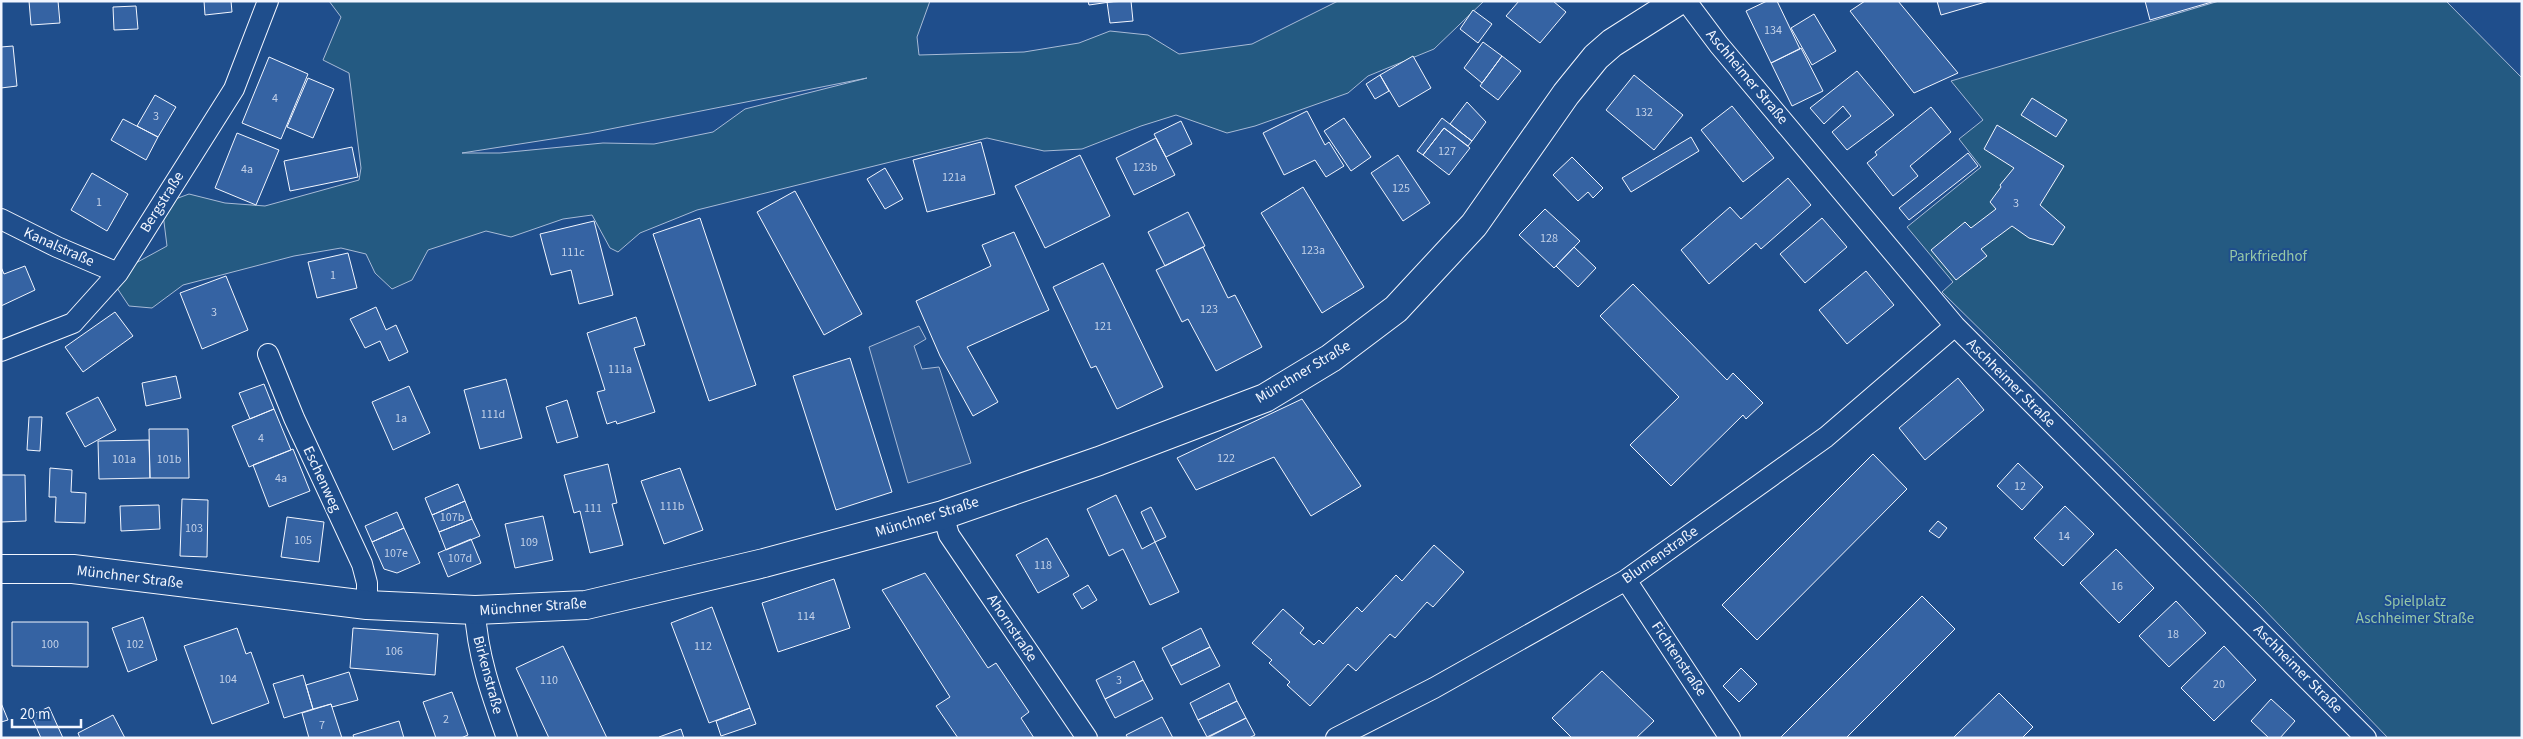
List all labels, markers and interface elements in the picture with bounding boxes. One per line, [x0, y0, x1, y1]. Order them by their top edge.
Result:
house number: 134 [1764, 22, 1782, 39]
street label: Aschheimer Straße [1701, 25, 1793, 129]
house number: 4 [272, 90, 278, 107]
house number: 132 [1635, 104, 1653, 121]
house number: 3 [153, 108, 159, 125]
house number: 127 [1438, 143, 1456, 160]
house number: 123b [1133, 159, 1158, 176]
house number: 4a [241, 161, 253, 178]
street label: Bergstraße [135, 167, 189, 237]
house number: 121a [942, 169, 966, 186]
house number: 125 [1392, 180, 1410, 197]
house number: 1 [96, 194, 102, 211]
house number: 3 [2013, 195, 2019, 212]
street label: Kanalstraße [20, 222, 98, 272]
house number: 128 [1540, 230, 1558, 247]
house number: 123a [1301, 242, 1325, 259]
house number: 111c [561, 244, 585, 261]
park label: Parkfriedhof [2229, 246, 2307, 267]
house number: 1 [330, 267, 336, 284]
house number: 123 [1200, 301, 1218, 318]
house number: 3 [211, 304, 217, 321]
house number: 121 [1094, 318, 1112, 335]
street label: Aschheimer Straße [1962, 334, 2060, 432]
street label: Münchner Straße [1252, 335, 1354, 409]
house number: 111a [608, 361, 632, 378]
house number: 111d [481, 406, 505, 423]
house number: 1a [395, 410, 407, 427]
house number: 4 [258, 430, 264, 447]
street label: Eschenweg [298, 443, 347, 516]
house number: 122 [1217, 450, 1235, 467]
house number: 101a [112, 451, 136, 468]
house number: 101b [157, 451, 182, 468]
house number: 4a [275, 470, 287, 487]
house number: 12 [2014, 478, 2026, 495]
street label: Münchner Straße [873, 491, 981, 543]
house number: 111b [660, 498, 685, 515]
house number: 111 [584, 500, 602, 517]
house number: 107b [440, 509, 465, 526]
house number: 103 [185, 520, 203, 537]
street label: Blumenstraße [1618, 521, 1702, 589]
house number: 14 [2058, 528, 2070, 545]
house number: 105 [294, 532, 312, 549]
house number: 109 [520, 534, 538, 551]
house number: 107e [384, 545, 408, 562]
house number: 107d [448, 550, 472, 567]
house number: 118 [1034, 557, 1052, 574]
street label: Münchner Straße [75, 560, 185, 594]
house number: 16 [2111, 578, 2123, 595]
street label: Ahornstraße [982, 590, 1042, 666]
park label: Spielplatz Aschheimer Straße [2356, 591, 2474, 629]
street label: Münchner Straße [479, 593, 587, 621]
house number: 114 [797, 608, 815, 625]
street label: Fichtenstraße [1646, 617, 1712, 701]
street label: Aschheimer Straße [2249, 620, 2347, 718]
house number: 18 [2167, 626, 2179, 643]
street label: Birkenstraße [467, 634, 509, 716]
house number: 100 [41, 636, 59, 653]
house number: 102 [126, 636, 144, 653]
house number: 112 [694, 638, 712, 655]
house number: 106 [385, 643, 403, 660]
house number: 104 [219, 671, 237, 688]
house number: 110 [540, 672, 558, 689]
house number: 3 [1116, 672, 1122, 689]
house number: 20 [2213, 676, 2225, 693]
scale bar [12, 696, 81, 728]
text: 20 m [20, 704, 50, 725]
house number: 2 [443, 711, 449, 728]
house number: 7 [319, 717, 325, 734]

